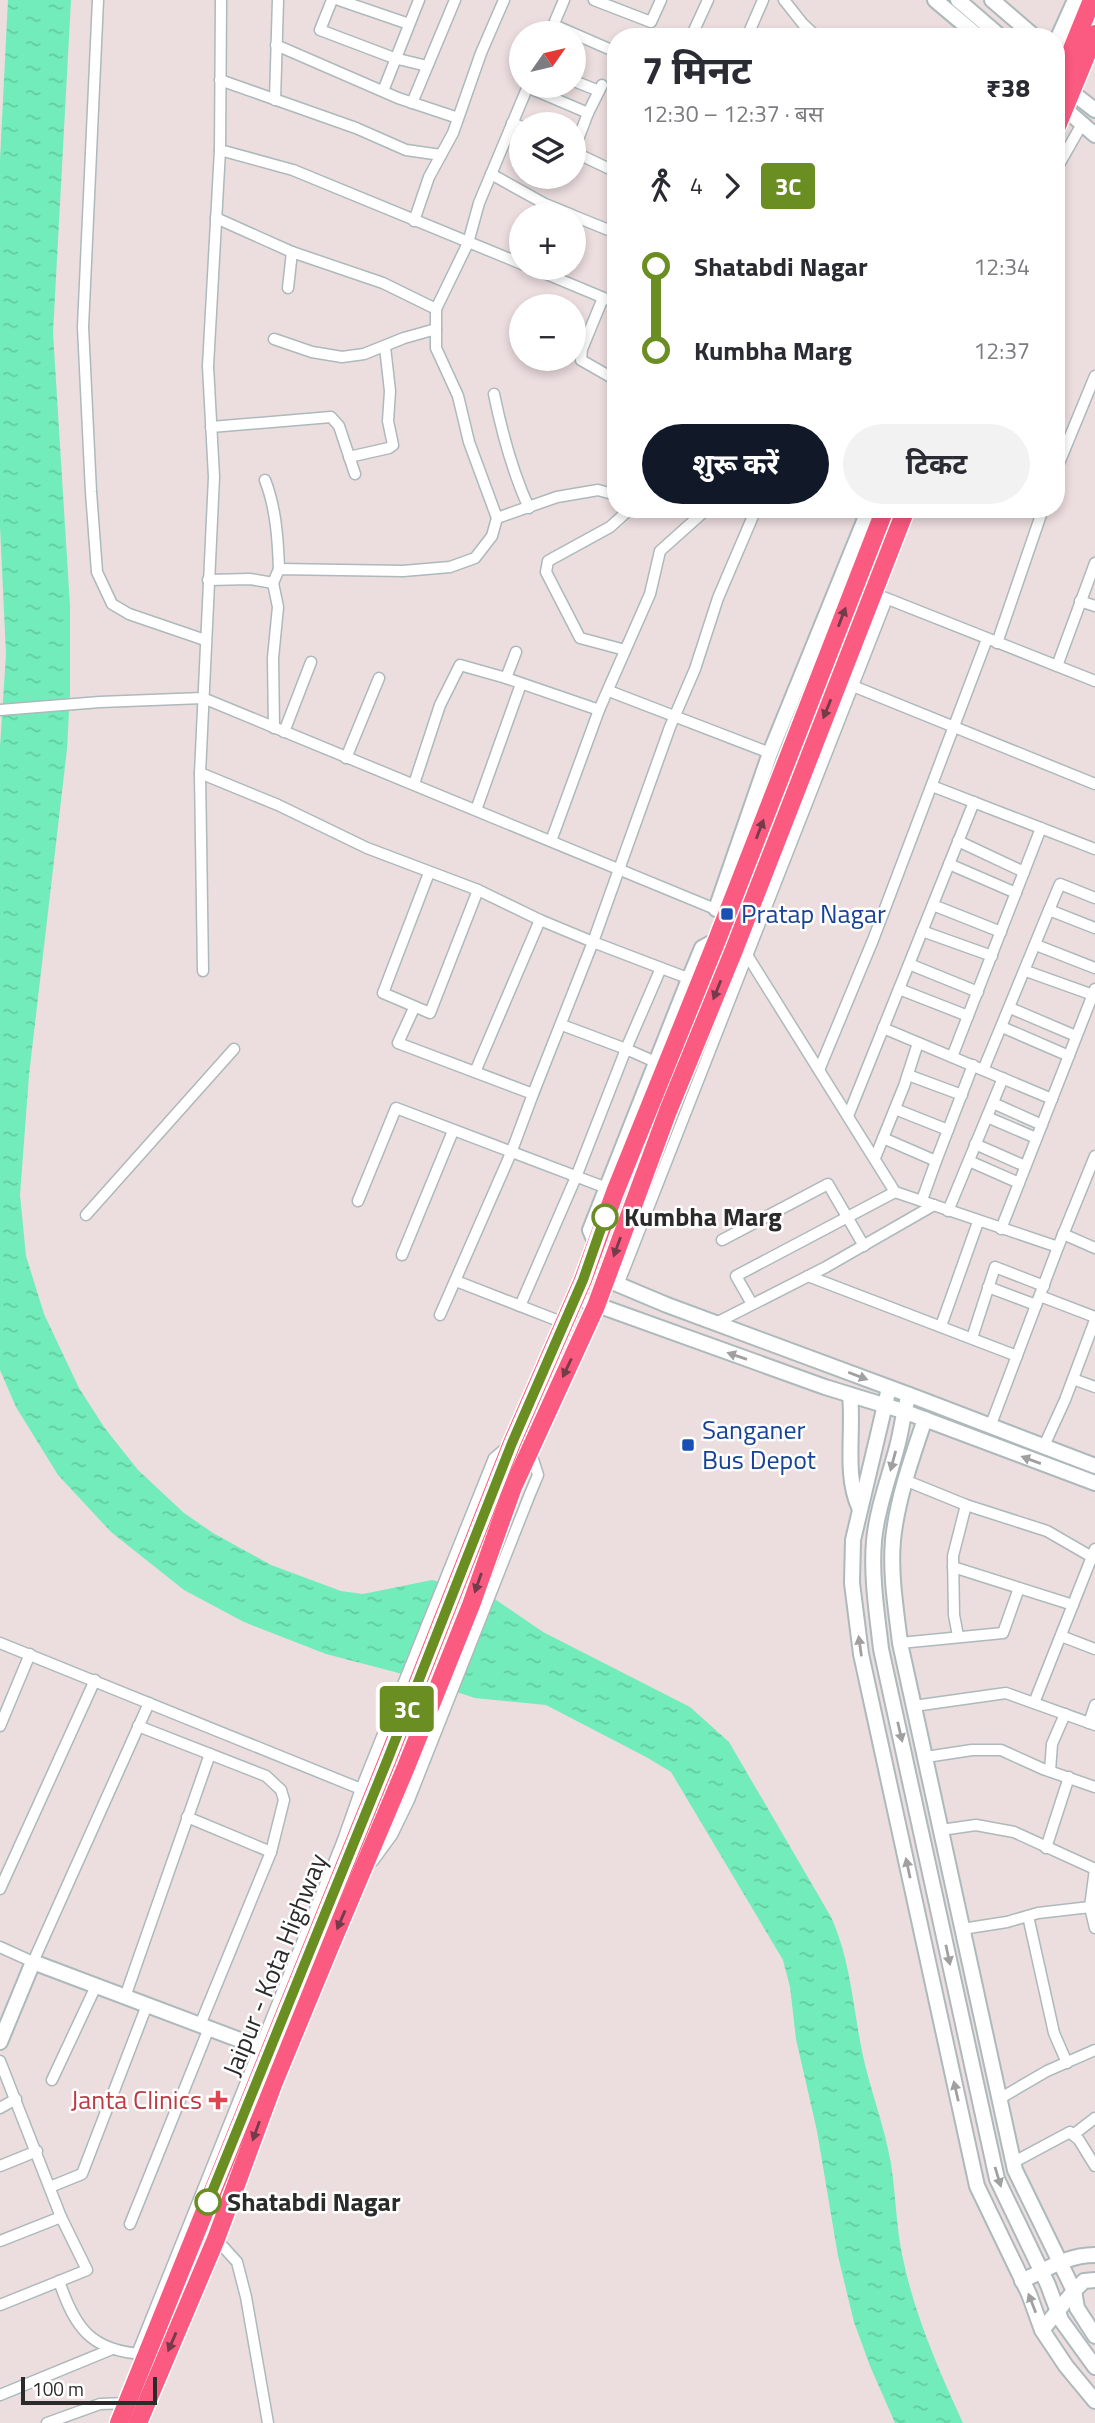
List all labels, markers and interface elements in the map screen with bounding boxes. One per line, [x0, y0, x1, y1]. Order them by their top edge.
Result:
north arrow [509, 21, 586, 98]
map controls [509, 21, 586, 371]
text: 7 मिनट [642, 41, 751, 99]
text: ₹38 [986, 68, 1030, 107]
text: 12:30 – 12:37 · बस [642, 96, 823, 131]
button: layers [509, 112, 586, 189]
icon: walk [642, 167, 680, 205]
icon: forward [713, 167, 751, 205]
text: 4 [690, 168, 703, 203]
text: 3C [775, 168, 801, 204]
button: + [509, 203, 586, 280]
text: Shatabdi Nagar [694, 247, 868, 286]
text: 12:34 [973, 249, 1030, 284]
button: − [509, 294, 586, 371]
text: Kumbha Marg [694, 331, 852, 370]
text: 12:37 [973, 333, 1030, 368]
button: शुरू करें [642, 424, 829, 504]
button: टिकट [843, 424, 1030, 504]
one-way arrow [837, 607, 848, 628]
one-way arrow [821, 699, 832, 720]
one-way arrow [754, 818, 765, 839]
place label: Pratap Nagar [741, 894, 886, 933]
marker: Pratap Nagar [719, 906, 735, 922]
one-way arrow [712, 979, 723, 1000]
place label: Kumbha Marg [624, 1197, 782, 1236]
marker: Kumbha Marg [592, 1204, 618, 1230]
one-way arrow [611, 1237, 622, 1258]
one-way arrow [726, 1350, 747, 1361]
one-way arrow [562, 1358, 573, 1378]
one-way arrow [848, 1371, 869, 1382]
place label: Sanganer Bus Depot [702, 1410, 816, 1479]
marker: Sanganer Bus Depot [680, 1437, 696, 1453]
one-way arrow [888, 1451, 898, 1472]
one-way arrow [1020, 1454, 1041, 1465]
one-way arrow [472, 1573, 483, 1594]
one-way arrow [854, 1635, 865, 1657]
line badge: 3C [376, 1686, 438, 1732]
text: 3C [394, 1691, 420, 1727]
one-way arrow [895, 1722, 906, 1744]
street label: Jaipur - Kota Highway [212, 1848, 337, 2082]
one-way arrow [902, 1857, 913, 1879]
one-way arrow [335, 1910, 347, 1930]
one-way arrow [942, 1944, 953, 1966]
place label: Janta Clinics [71, 2080, 202, 2119]
one-way arrow [950, 2080, 961, 2102]
marker: Janta Clinics [208, 2090, 228, 2110]
one-way arrow [250, 2121, 261, 2142]
one-way arrow [993, 2166, 1004, 2187]
place label: Shatabdi Nagar [227, 2182, 401, 2221]
marker: Shatabdi Nagar [195, 2189, 221, 2215]
one-way arrow [1027, 2293, 1038, 2314]
one-way arrow [166, 2332, 177, 2353]
scale bar [21, 2374, 158, 2406]
text: 100 m [32, 2374, 84, 2403]

